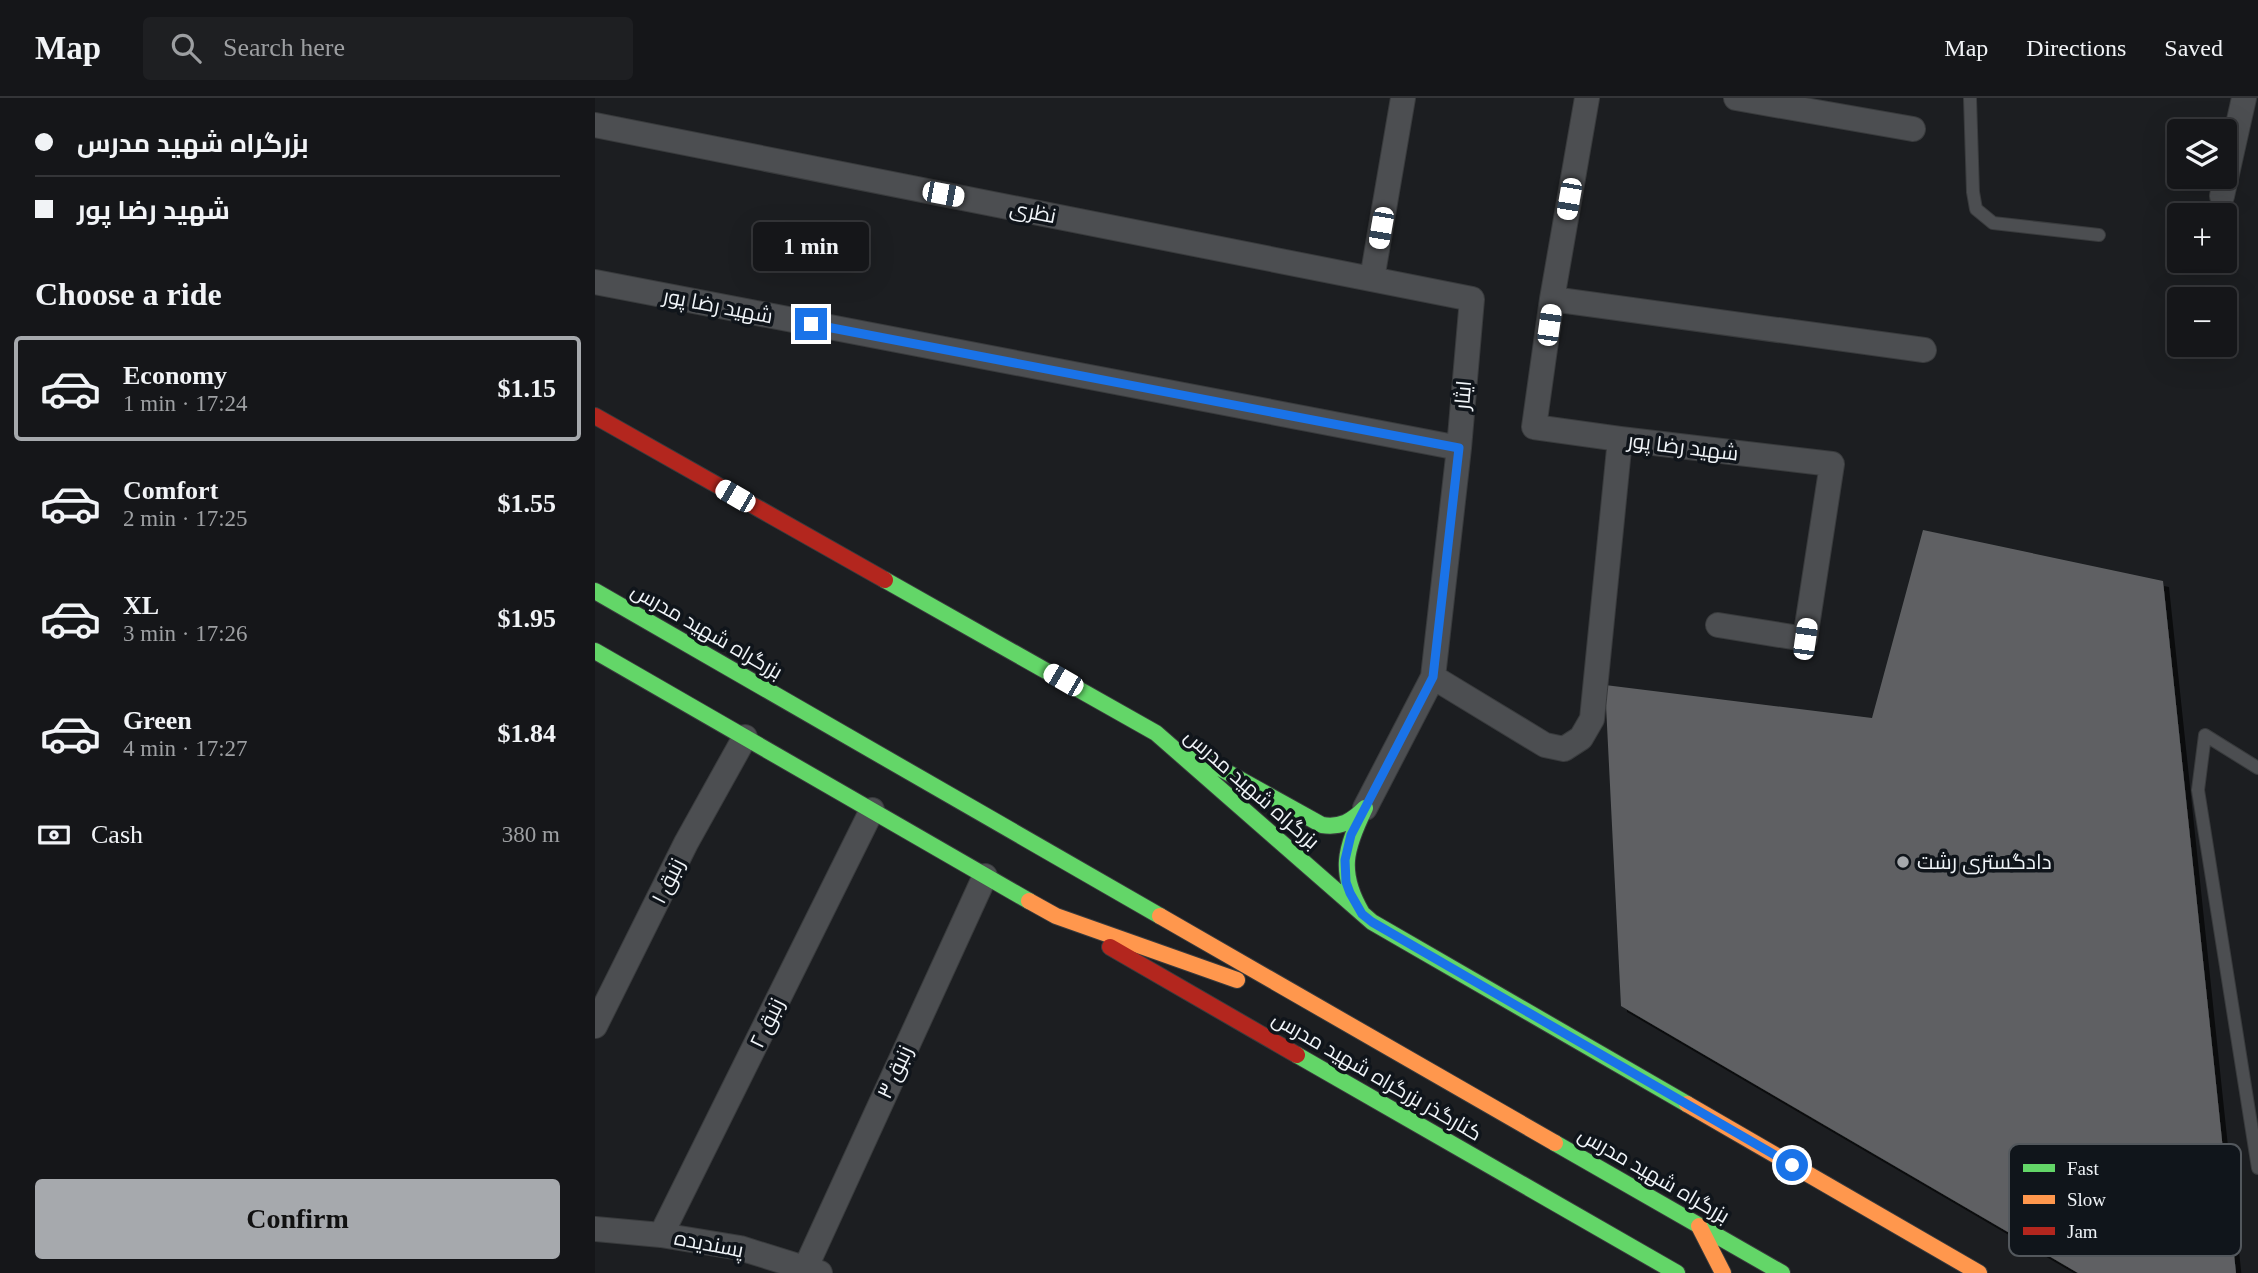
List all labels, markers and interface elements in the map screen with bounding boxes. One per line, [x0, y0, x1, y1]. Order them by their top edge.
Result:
search box [143, 17, 633, 80]
icon: search [167, 29, 205, 67]
text: Map [35, 30, 101, 66]
text: Search here [223, 33, 345, 62]
text: Map [1944, 35, 1988, 61]
text: Directions [2026, 35, 2126, 61]
text: Saved [2164, 35, 2223, 61]
map controls [2167, 119, 2237, 357]
button: layers [2167, 119, 2237, 189]
text: بزرگراه شهید مدرس [77, 129, 309, 158]
car [1556, 176, 1583, 222]
car [921, 180, 966, 208]
text: شهید رضا پور [77, 196, 230, 225]
street label: نظری [1008, 196, 1058, 229]
button: + [2167, 203, 2237, 273]
car [1368, 205, 1395, 251]
callout: 1 min [753, 222, 869, 272]
text: 1 min [783, 234, 839, 259]
text: Choose a ride [35, 276, 222, 312]
street label: شهید رضا پور [660, 283, 775, 330]
button: − [2167, 287, 2237, 357]
car [1536, 303, 1563, 347]
route end [795, 308, 827, 340]
icon: car [39, 357, 102, 420]
text: Economy [123, 361, 227, 390]
text: $1.15 [498, 374, 556, 403]
street label: ایثار [1450, 379, 1476, 412]
text: 1 min · 17:24 [123, 391, 248, 416]
street label: شهید رضا پور [1625, 428, 1740, 468]
icon: car [39, 472, 102, 535]
text: Comfort [123, 476, 218, 505]
car [712, 476, 759, 516]
text: $1.55 [498, 489, 556, 518]
text: 2 min · 17:25 [123, 506, 248, 531]
street label: بزرگراه شهید مدرس [627, 578, 787, 685]
icon: car [39, 587, 102, 650]
text: XL [123, 591, 159, 620]
text: $1.95 [498, 604, 556, 633]
car [1792, 617, 1819, 661]
text: 3 min · 17:26 [123, 621, 248, 646]
car [1040, 660, 1087, 700]
icon: car [39, 702, 102, 765]
text: Green [123, 706, 192, 735]
text: $1.84 [498, 719, 556, 748]
street label: بزرگراه شهید مدرس [1179, 724, 1324, 855]
text: 4 min · 17:27 [123, 736, 248, 761]
icon: cash [35, 816, 73, 854]
text: Cash [91, 820, 143, 849]
text: 380 m [502, 822, 560, 847]
place label: دادگستری رشت [1917, 850, 2052, 875]
street label: زنبق ۱ [646, 854, 690, 908]
marker: دادگستری رشت [1895, 854, 1911, 870]
street label: زنبق ۲ [745, 994, 790, 1052]
street label: کنارگذر بزرگراه شهید مدرس [1268, 1006, 1486, 1147]
street label: زنبق ۳ [872, 1042, 919, 1103]
street label: بزرگراه شهید مدرس [1574, 1122, 1734, 1229]
legend [2009, 1144, 2241, 1256]
route start [1776, 1149, 1808, 1181]
text: Fast [2067, 1158, 2099, 1179]
button: Confirm [35, 1179, 560, 1259]
text: Slow [2067, 1189, 2106, 1210]
text: Jam [2067, 1221, 2098, 1242]
street label: پسندیده [672, 1226, 746, 1265]

